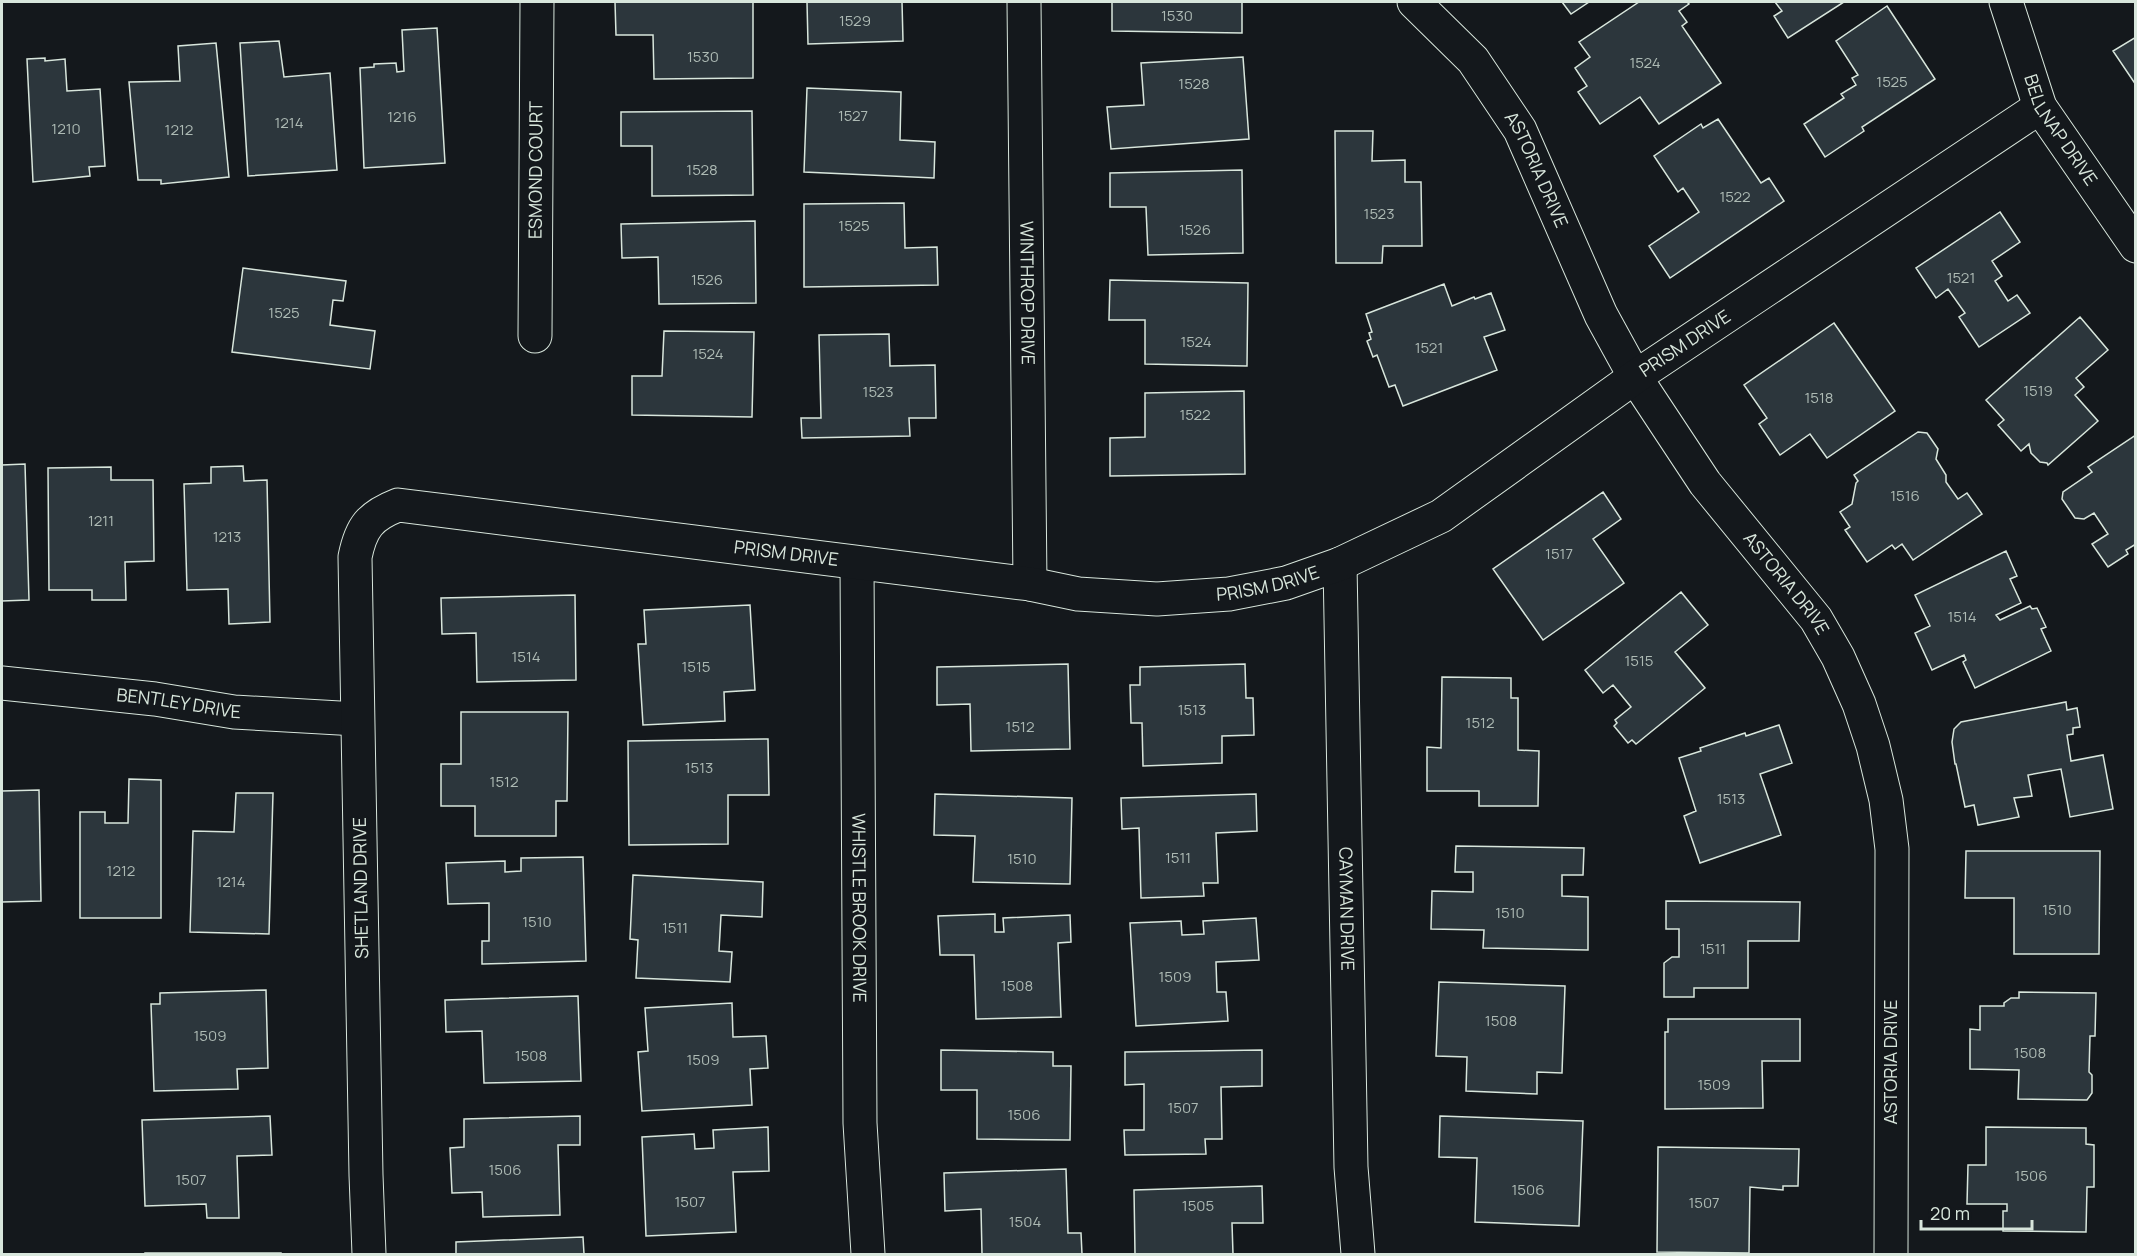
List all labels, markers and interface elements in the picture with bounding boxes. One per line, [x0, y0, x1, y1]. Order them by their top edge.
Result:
house number: 1530 [1161, 5, 1193, 26]
house number: 1529 [839, 10, 871, 31]
house number: 1530 [687, 46, 719, 67]
house number: 1524 [1629, 52, 1661, 73]
house number: 1525 [1876, 71, 1908, 92]
street label: BELLNAP DRIVE [2019, 71, 2104, 190]
house number: 1528 [1178, 73, 1210, 94]
street label: ESMOND COURT [523, 101, 547, 239]
house number: 1527 [838, 105, 868, 126]
house number: 1216 [387, 106, 417, 127]
street label: ASTORIA DRIVE [1500, 106, 1574, 231]
house number: 1214 [274, 112, 304, 133]
house number: 1210 [51, 118, 81, 139]
house number: 1212 [165, 119, 193, 140]
house number: 1528 [686, 159, 718, 180]
house number: 1522 [1719, 186, 1751, 207]
house number: 1523 [1364, 203, 1394, 224]
house number: 1525 [838, 215, 870, 236]
house number: 1526 [1179, 219, 1211, 240]
street label: WINTHROP DRIVE [1015, 221, 1041, 365]
house number: 1521 [1947, 267, 1975, 288]
house number: 1526 [691, 269, 723, 290]
house number: 1525 [268, 302, 300, 323]
street label: PRISM DRIVE [1634, 304, 1735, 382]
house number: 1524 [1180, 331, 1212, 352]
house number: 1521 [1415, 337, 1443, 358]
house number: 1524 [692, 343, 724, 364]
house number: 1519 [2023, 380, 2053, 401]
house number: 1523 [863, 381, 893, 402]
house number: 1518 [1804, 387, 1834, 408]
house number: 1522 [1179, 404, 1211, 425]
house number: 1516 [1890, 485, 1920, 506]
house number: 1211 [88, 510, 114, 531]
house number: 1213 [213, 526, 241, 547]
street label: ASTORIA DRIVE [1739, 526, 1835, 639]
street label: PRISM DRIVE [733, 534, 840, 571]
house number: 1517 [1545, 543, 1573, 564]
street label: PRISM DRIVE [1216, 559, 1322, 606]
house number: 1514 [1947, 606, 1977, 627]
house number: 1514 [511, 646, 541, 667]
house number: 1515 [1624, 650, 1654, 671]
house number: 1515 [681, 656, 711, 677]
street label: BENTLEY DRIVE [115, 682, 242, 723]
house number: 1513 [1178, 699, 1206, 720]
house number: 1512 [1466, 712, 1494, 733]
house number: 1512 [1006, 716, 1034, 737]
house number: 1513 [685, 757, 713, 778]
house number: 1512 [490, 771, 518, 792]
house number: 1513 [1717, 788, 1745, 809]
street label: WHISTLE BROOK DRIVE [847, 813, 872, 1003]
street label: SHETLAND DRIVE [347, 817, 373, 959]
house number: 1511 [1165, 847, 1191, 868]
street label: CAYMAN DRIVE [1334, 847, 1360, 971]
house number: 1510 [1007, 848, 1037, 869]
house number: 1212 [107, 860, 135, 881]
house number: 1214 [216, 871, 246, 892]
house number: 1510 [2042, 899, 2072, 920]
house number: 1510 [1495, 902, 1525, 923]
house number: 1510 [522, 911, 552, 932]
house number: 1511 [662, 917, 688, 938]
house number: 1511 [1700, 938, 1726, 959]
house number: 1509 [1159, 966, 1191, 987]
house number: 1508 [1001, 975, 1033, 996]
street label: ASTORIA DRIVE [1878, 999, 1902, 1125]
house number: 1508 [1485, 1010, 1517, 1031]
house number: 1509 [194, 1025, 226, 1046]
house number: 1508 [2014, 1042, 2046, 1063]
house number: 1508 [515, 1045, 547, 1066]
house number: 1509 [687, 1049, 719, 1070]
house number: 1509 [1698, 1074, 1730, 1095]
house number: 1507 [1167, 1097, 1199, 1118]
house number: 1506 [1008, 1104, 1040, 1125]
house number: 1506 [489, 1159, 521, 1180]
house number: 1506 [2015, 1165, 2047, 1186]
house number: 1507 [175, 1169, 207, 1190]
house number: 1506 [1512, 1179, 1544, 1200]
house number: 1507 [674, 1191, 706, 1212]
house number: 1507 [1688, 1192, 1720, 1213]
scale bar [1921, 1193, 2032, 1231]
house number: 1505 [1182, 1195, 1214, 1216]
text: 20 m [1930, 1201, 1970, 1225]
house number: 1504 [1009, 1211, 1041, 1232]

